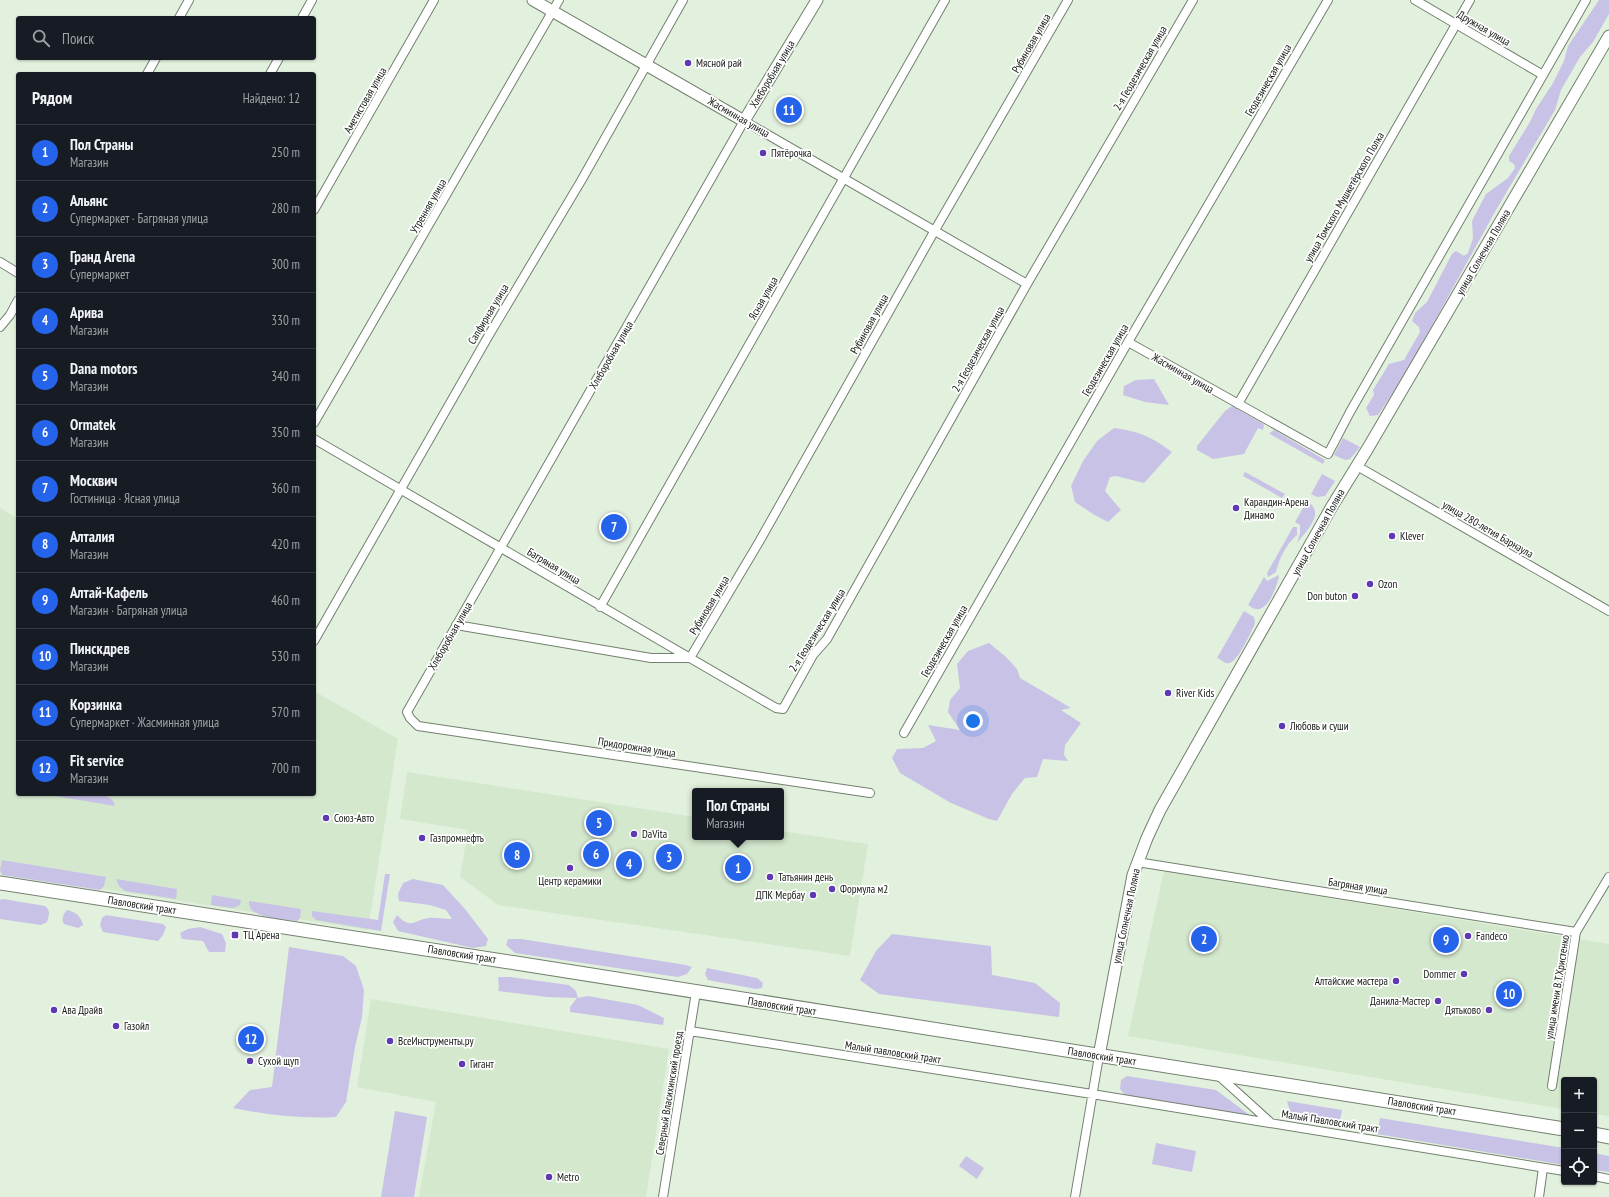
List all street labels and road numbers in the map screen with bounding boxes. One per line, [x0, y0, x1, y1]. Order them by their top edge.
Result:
street label: Дружная улица [1455, 7, 1513, 49]
street label: Рубиновая улица [1008, 11, 1054, 75]
street label: 2-я Геодезическая улица [1110, 23, 1170, 113]
street label: Хлеборобная улица [746, 38, 798, 110]
street label: Геодезическая улица [1242, 42, 1294, 118]
street label: Аметистовая улица [341, 65, 389, 135]
street label: Жасминная улица [705, 93, 772, 140]
street label: улица Томского Мушкетёрского Полка [1301, 130, 1387, 264]
street label: Утренняя улица [407, 176, 449, 236]
street label: улица Солнечная Поляна [1453, 207, 1513, 297]
street label: Ясная улица [745, 274, 781, 322]
street label: Сапфирная улица [464, 281, 512, 347]
street label: Рубиновая улица [847, 292, 891, 356]
street label: 2-я Геодезическая улица [949, 304, 1007, 394]
street label: Хлеборобная улица [586, 318, 636, 392]
street label: Геодезическая улица [1079, 322, 1131, 398]
street label: Жасминная улица [1149, 349, 1216, 396]
street label: улица Солнечная Поляна [1288, 486, 1348, 578]
street label: улица 280-летия Барнаула [1440, 497, 1536, 561]
street label: Багряная улица [525, 545, 583, 587]
street label: Рубиновая улица [686, 573, 732, 637]
street label: 2-я Геодезическая улица [786, 586, 848, 674]
street label: Хлеборобная улица [425, 599, 475, 673]
street label: Геодезическая улица [918, 603, 970, 679]
street label: Придорожная улица [597, 734, 677, 760]
street label: улица Солнечная Поляна [1109, 867, 1143, 965]
street label: Багряная улица [1327, 874, 1389, 898]
street label: Павловский тракт [107, 893, 178, 917]
street label: улица имени В.Т.Христенко [1542, 934, 1572, 1040]
street label: Павловский тракт [427, 942, 498, 966]
street label: Павловский тракт [747, 994, 818, 1018]
street label: Северный Власихинский проезд [652, 1030, 686, 1156]
street label: Малый павловский тракт [844, 1038, 942, 1067]
street label: Павловский тракт [1067, 1044, 1138, 1068]
street label: Павловский тракт [1387, 1094, 1458, 1118]
street label: Малый Павловский тракт [1281, 1106, 1380, 1136]

